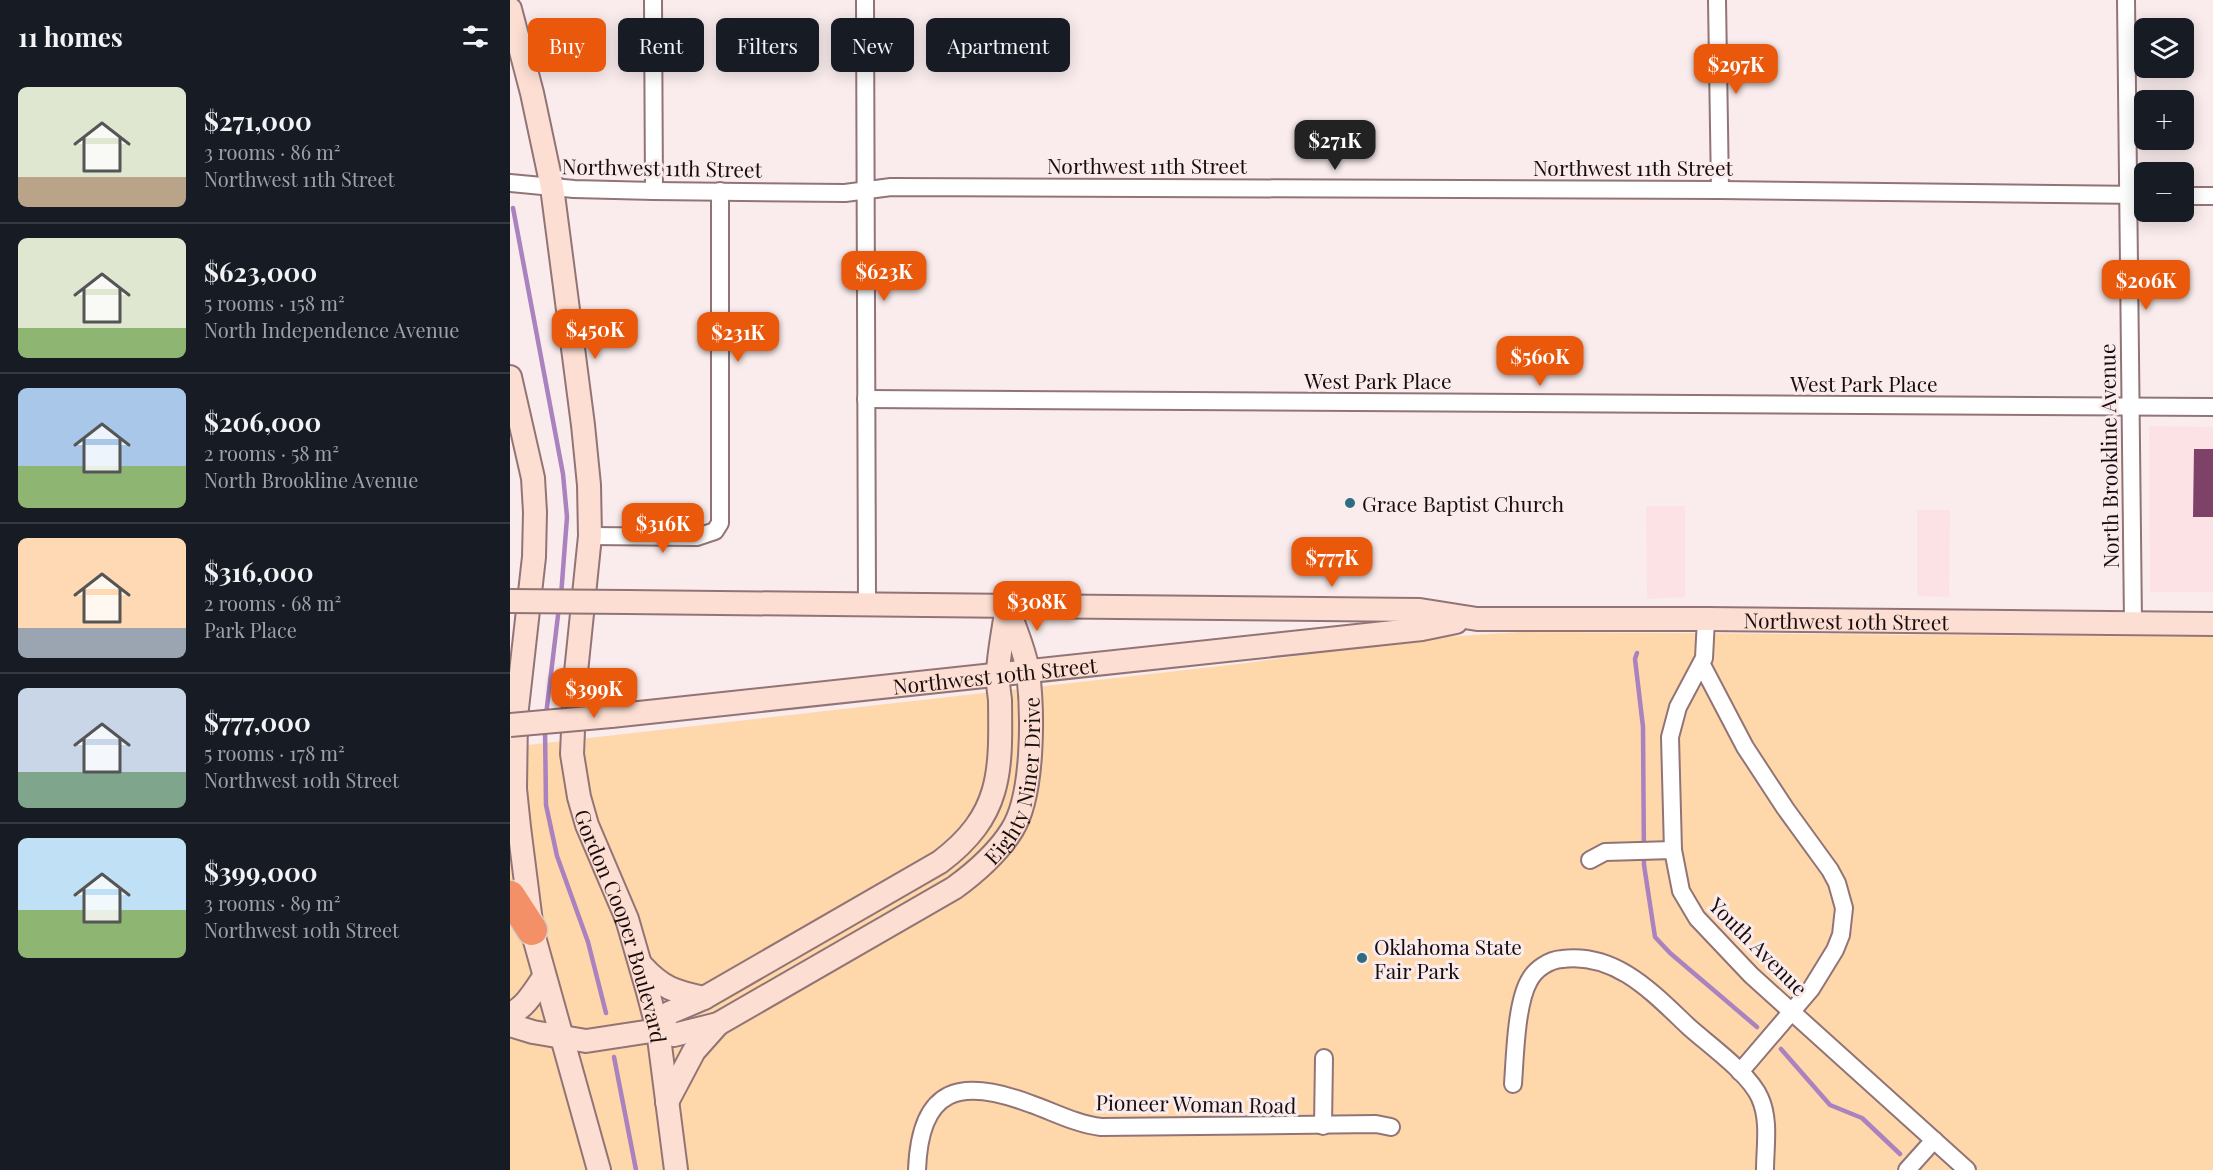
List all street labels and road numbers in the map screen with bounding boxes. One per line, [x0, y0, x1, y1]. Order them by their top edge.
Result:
street label: Northwest 11th Street [562, 151, 763, 183]
street label: Northwest 11th Street [1047, 151, 1248, 179]
street label: Northwest 11th Street [1533, 153, 1734, 181]
street label: North Brookline Avenue [2092, 343, 2124, 569]
street label: West Park Place [1303, 366, 1452, 394]
street label: West Park Place [1789, 369, 1938, 397]
street label: Northwest 10th Street [1744, 605, 1950, 635]
street label: Northwest 10th Street [891, 650, 1099, 700]
street label: Eighty Niner Drive [977, 696, 1045, 870]
street label: Gordon Cooper Boulevard [569, 806, 674, 1045]
street label: Youth Avenue [1703, 890, 1814, 1001]
street label: Pioneer Woman Road [1095, 1087, 1297, 1119]

